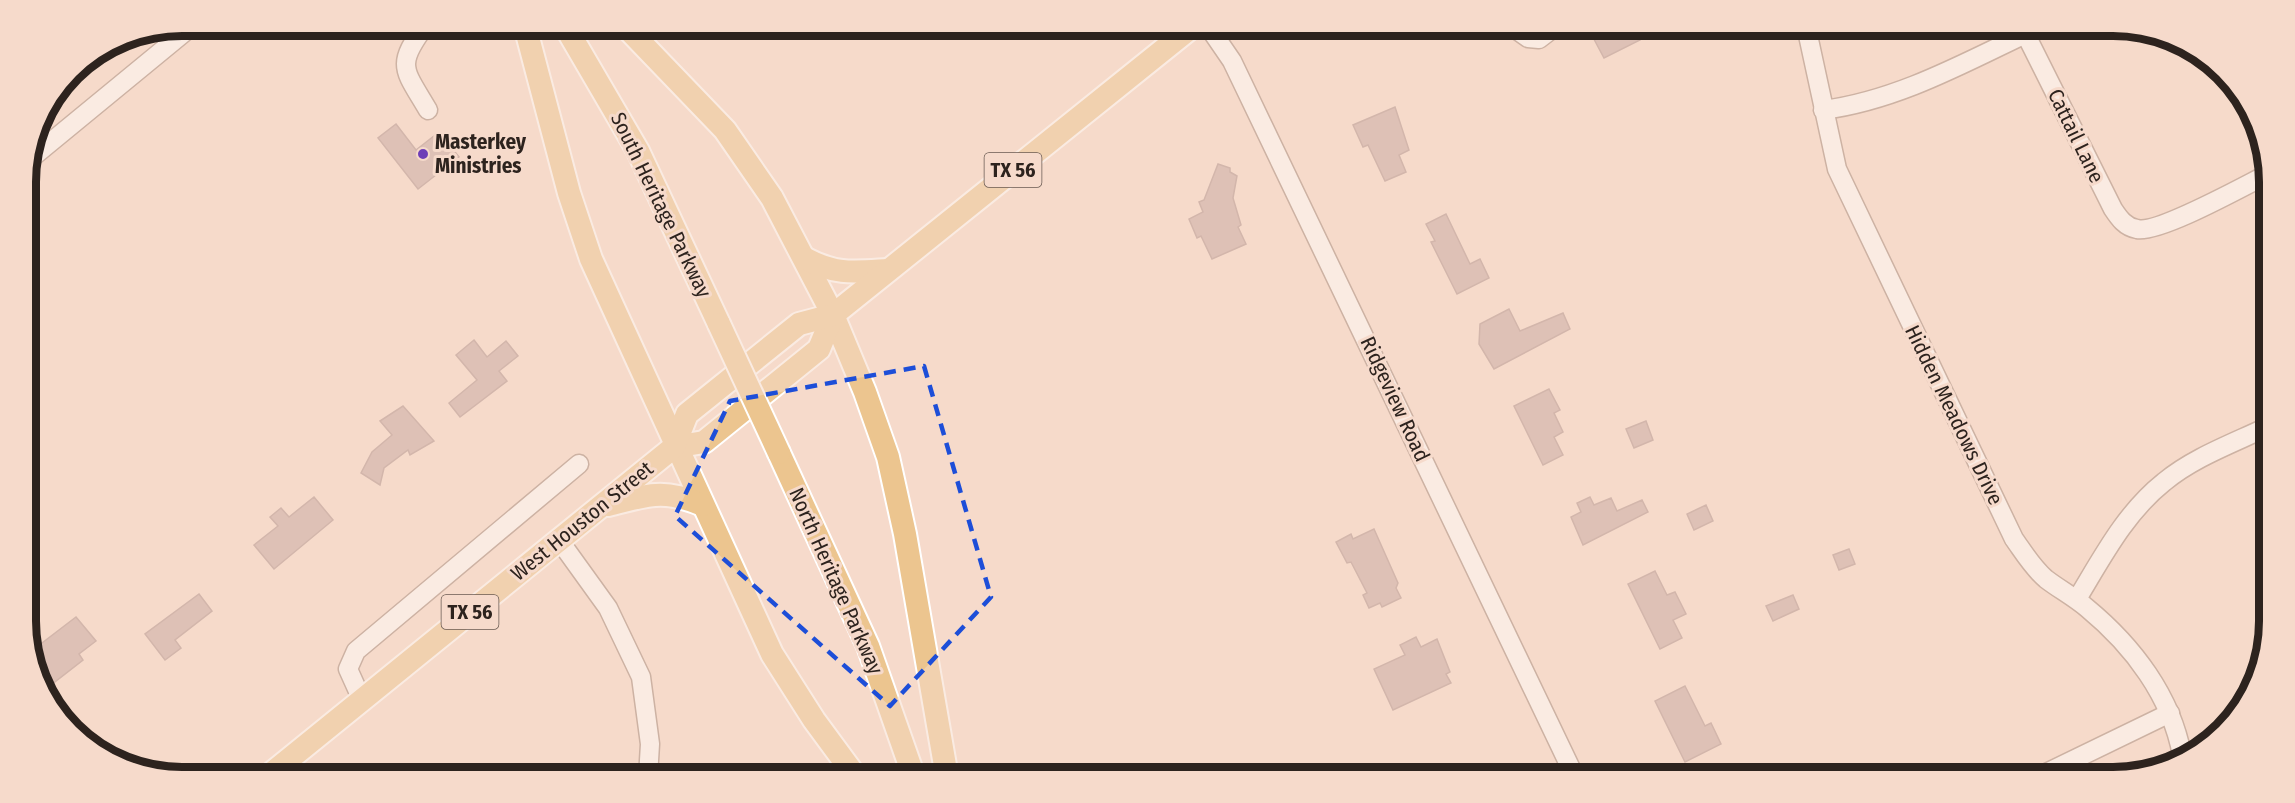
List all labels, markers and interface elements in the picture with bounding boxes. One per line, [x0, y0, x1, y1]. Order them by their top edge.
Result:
street label: Cattail Lane [2042, 85, 2110, 187]
street label: South Heritage Parkway [605, 108, 717, 302]
place label: Masterkey Ministries [435, 129, 527, 179]
marker: Masterkey Ministries [416, 147, 430, 161]
road number: TX 56 [984, 153, 1042, 187]
street label: Hidden Meadows Drive [1899, 321, 2009, 509]
street label: Ridgeview Road [1355, 332, 1435, 466]
street label: West Houston Street [506, 456, 659, 586]
street label: North Heritage Parkway [783, 484, 889, 679]
road number: TX 56 [442, 595, 498, 629]

